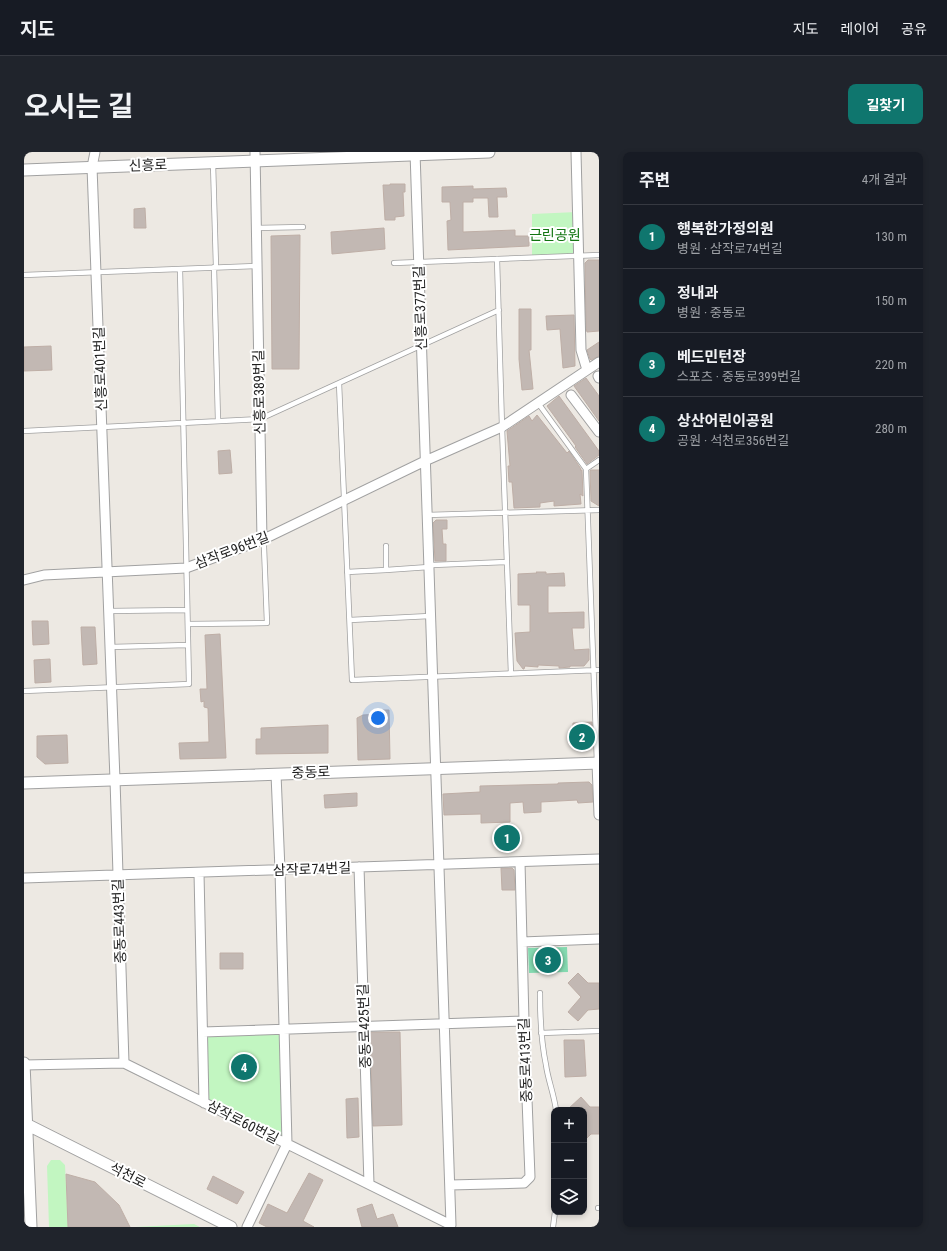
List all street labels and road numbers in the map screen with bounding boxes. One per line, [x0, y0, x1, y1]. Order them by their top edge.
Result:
street label: 신흥로 [128, 156, 168, 174]
street label: 신흥로377번길 [411, 265, 429, 351]
street label: 신흥로401번길 [91, 326, 109, 412]
street label: 신흥로389번길 [250, 349, 268, 435]
street label: 삼작로96번길 [193, 529, 271, 571]
street label: 중동로 [291, 763, 331, 781]
street label: 삼작로74번길 [273, 860, 351, 878]
street label: 중동로443번길 [110, 878, 128, 964]
street label: 중동로425번길 [355, 983, 373, 1069]
street label: 중동로413번길 [516, 1017, 534, 1103]
street label: 삼작로60번길 [205, 1097, 281, 1147]
street label: 석천로 [107, 1159, 149, 1191]

